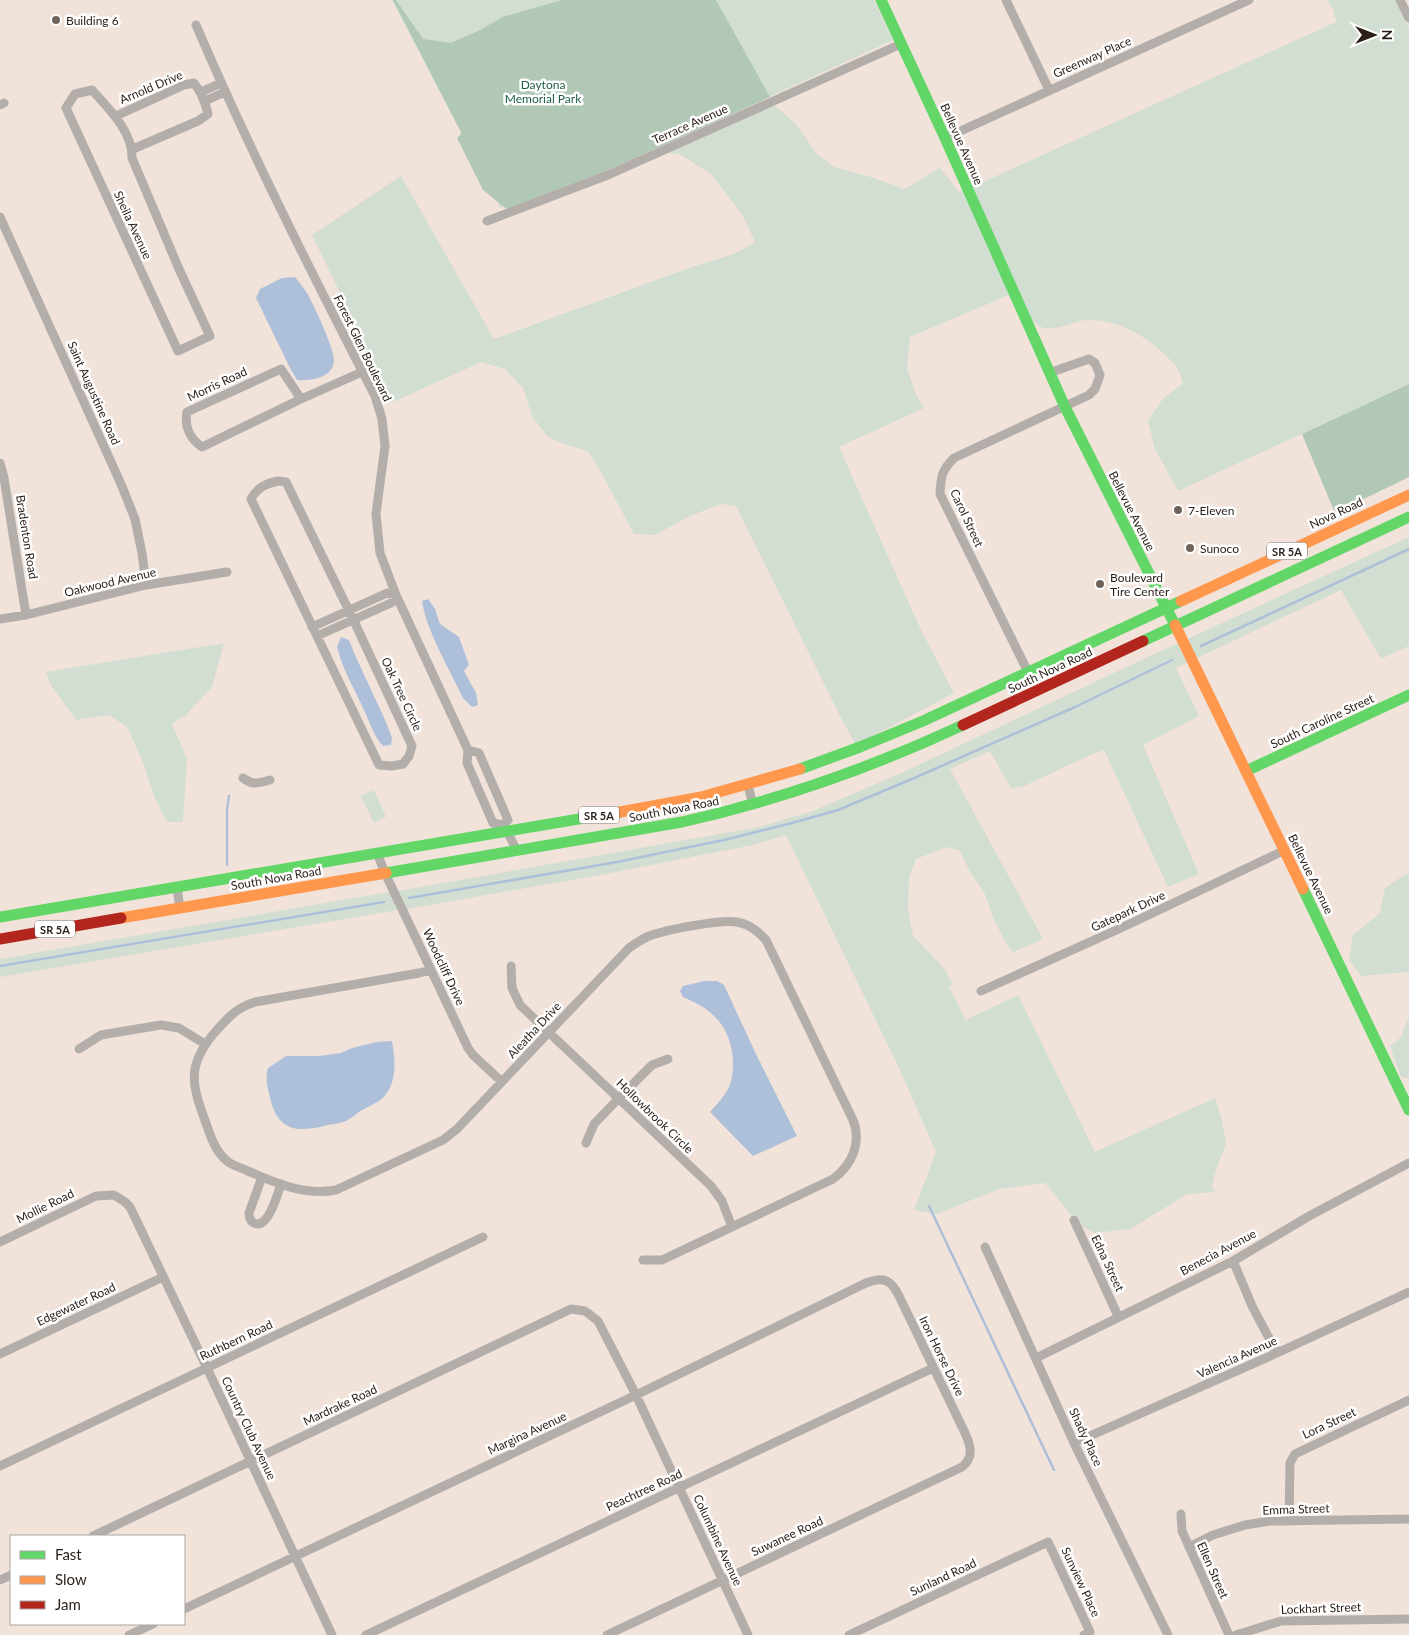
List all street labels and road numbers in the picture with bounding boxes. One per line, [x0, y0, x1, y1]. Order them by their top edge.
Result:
street label: Greenway Place [1050, 33, 1134, 81]
street label: Arnold Drive [117, 67, 185, 107]
street label: Terrace Avenue [650, 101, 730, 147]
street label: Bellevue Avenue [937, 101, 987, 187]
street label: Sheila Avenue [111, 189, 155, 261]
street label: Forest Glen Boulevard [331, 292, 395, 404]
street label: Saint Augustine Road [64, 339, 124, 447]
street label: Morris Road [185, 364, 249, 404]
street label: Bellevue Avenue [1105, 469, 1159, 553]
street label: Carol Street [947, 487, 987, 550]
street label: Bradenton Road [13, 494, 41, 580]
street label: Nova Road [1307, 494, 1365, 532]
road number: SR 5A [1267, 542, 1307, 560]
street label: Oakwood Avenue [63, 564, 157, 600]
street label: South Nova Road [1005, 644, 1095, 696]
street label: Oak Tree Circle [378, 655, 426, 733]
street label: South Caroline Street [1268, 690, 1377, 752]
street label: South Nova Road [628, 793, 720, 825]
road number: SR 5A [579, 806, 619, 824]
street label: Bellevue Avenue [1285, 831, 1337, 917]
street label: South Nova Road [230, 863, 322, 893]
street label: Gatepark Drive [1089, 887, 1167, 935]
road number: SR 5A [35, 921, 75, 938]
street label: Woodcliff Drive [420, 926, 468, 1008]
street label: Aleatha Drive [504, 999, 564, 1061]
street label: Hollowbrook Circle [613, 1075, 697, 1157]
street label: Mollie Road [14, 1186, 76, 1226]
street label: Benecia Avenue [1177, 1226, 1259, 1278]
street label: Edna Street [1088, 1232, 1128, 1294]
street label: Edgewater Road [34, 1279, 118, 1329]
street label: Iron Horse Drive [916, 1313, 968, 1399]
street label: Ruthbern Road [197, 1317, 275, 1363]
street label: Valencia Avenue [1195, 1333, 1279, 1381]
street label: Country Club Avenue [218, 1374, 280, 1482]
street label: Mardrake Road [301, 1381, 379, 1429]
street label: Lora Street [1300, 1404, 1359, 1442]
street label: Shady Place [1066, 1405, 1106, 1469]
street label: Margina Avenue [485, 1408, 569, 1458]
street label: Peachtree Road [604, 1466, 684, 1514]
street label: Columbine Avenue [690, 1492, 746, 1588]
street label: Emma Street [1262, 1500, 1331, 1518]
street label: Suwanee Road [749, 1513, 825, 1559]
street label: Ellen Street [1194, 1539, 1232, 1601]
street label: Sunview Place [1058, 1545, 1104, 1619]
street label: Sunland Road [907, 1555, 979, 1599]
street label: Lockhart Street [1281, 1599, 1362, 1617]

